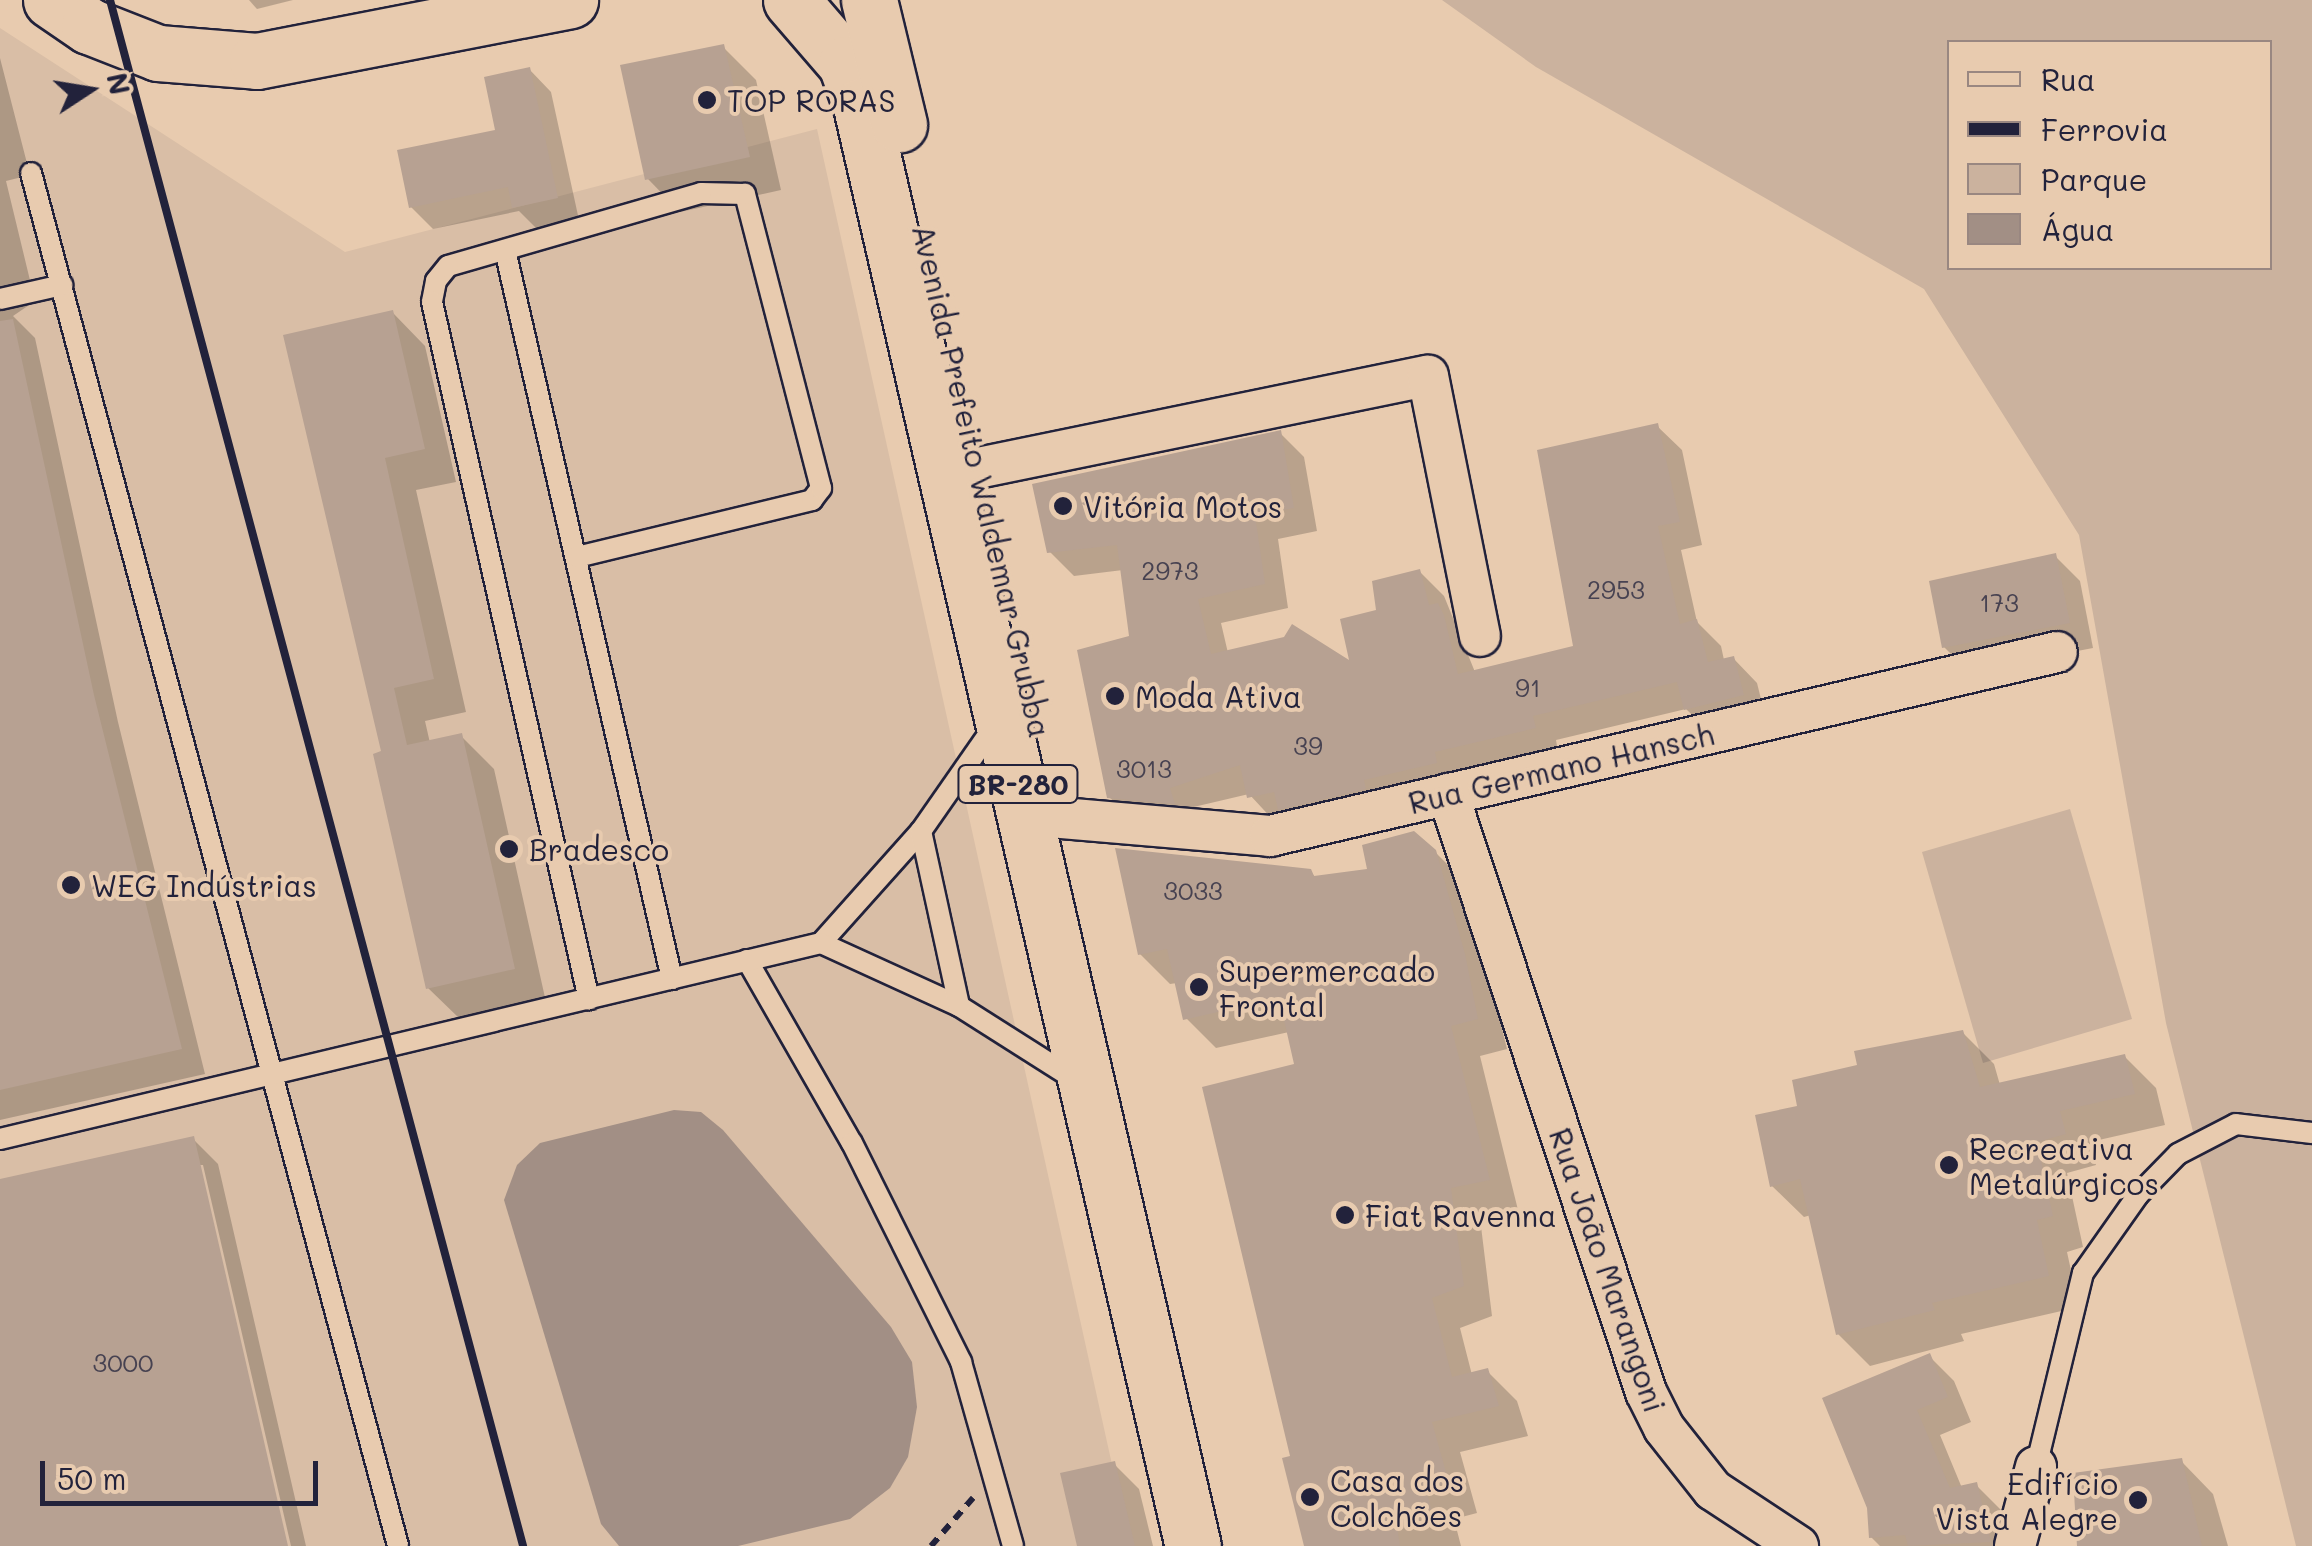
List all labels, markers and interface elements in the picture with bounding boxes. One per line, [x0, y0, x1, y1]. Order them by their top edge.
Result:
north arrow [40, 40, 140, 140]
legend [1947, 40, 2272, 270]
text: Rua [2041, 59, 2095, 99]
text: N [100, 70, 139, 98]
place label: TOP RORAS [727, 82, 895, 118]
marker: TOP RORAS [696, 89, 718, 111]
text: Ferrovia [2041, 109, 2168, 149]
text: Parque [2041, 159, 2147, 199]
text: Água [2041, 209, 2114, 249]
street label: Avenida Prefeito Waldemar Grubba [905, 221, 1059, 741]
place label: Vitória Motos [1083, 488, 1282, 524]
marker: Vitória Motos [1052, 495, 1074, 517]
house number: 2973 [1141, 555, 1199, 585]
house number: 2953 [1587, 574, 1645, 604]
house number: 173 [1979, 587, 2019, 617]
house number: 91 [1515, 672, 1541, 702]
place label: Moda Ativa [1135, 678, 1302, 714]
marker: Moda Ativa [1104, 685, 1126, 707]
street label: Rua Germano Hansch [1405, 715, 1717, 821]
house number: 39 [1293, 730, 1323, 760]
house number: 3013 [1116, 753, 1172, 783]
road number: BR-280 [956, 761, 1080, 807]
place label: Bradesco [529, 831, 669, 867]
marker: Bradesco [498, 838, 520, 860]
place label: WEG Indústrias [91, 867, 317, 903]
marker: WEG Indústrias [60, 874, 82, 896]
house number: 3033 [1163, 875, 1223, 905]
place label: Supermercado Frontal [1219, 952, 1435, 1022]
marker: Supermercado Frontal [1188, 976, 1210, 998]
street label: Rua João Marangoni [1542, 1123, 1674, 1417]
place label: Recreativa Metalúrgicos [1969, 1130, 2159, 1200]
marker: Recreativa Metalúrgicos [1938, 1154, 1960, 1176]
place label: Fiat Ravenna [1365, 1197, 1557, 1233]
marker: Fiat Ravenna [1334, 1204, 1356, 1226]
house number: 3000 [93, 1347, 153, 1377]
scale bar [45, 1441, 322, 1503]
text: 50 m [57, 1458, 127, 1498]
place label: Casa dos Colchões [1330, 1462, 1464, 1532]
place label: Edifício Vista Alegre [1936, 1465, 2118, 1536]
marker: Casa dos Colchões [1299, 1486, 1321, 1508]
marker: Edifício Vista Alegre [2127, 1489, 2149, 1511]

